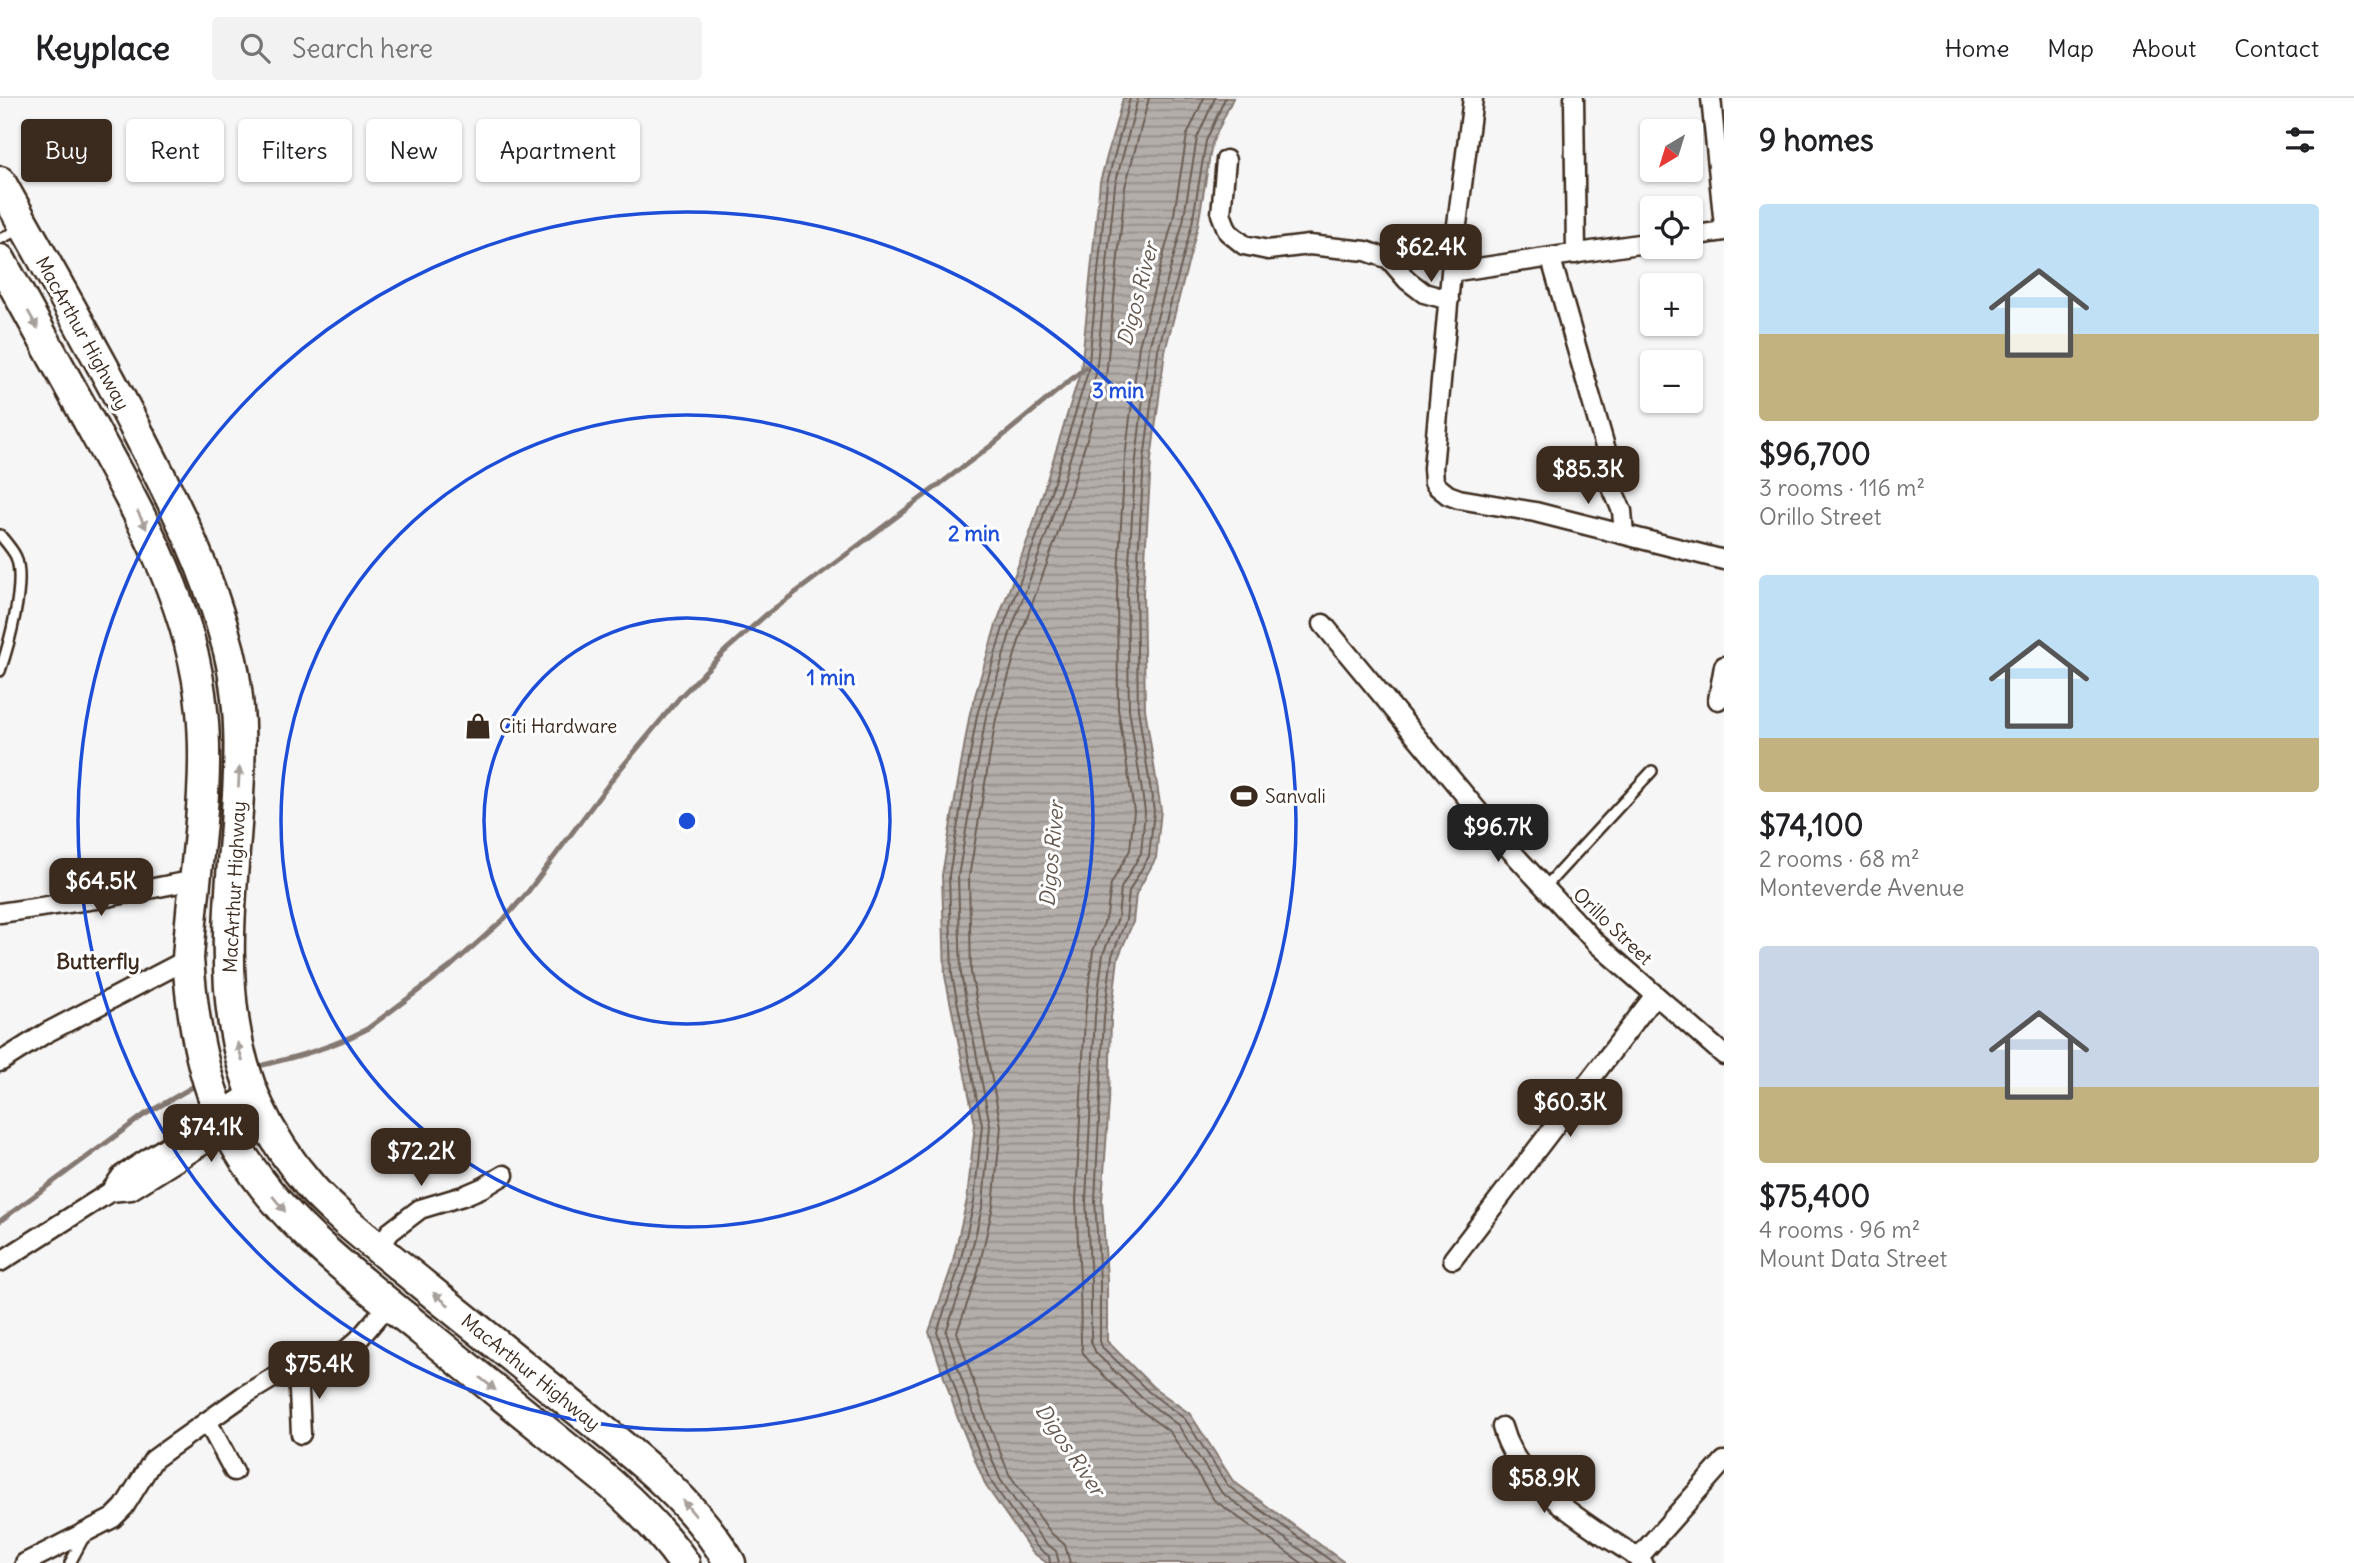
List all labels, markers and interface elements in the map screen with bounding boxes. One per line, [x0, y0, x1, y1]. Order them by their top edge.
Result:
search box [212, 17, 702, 80]
text: Keyplace [35, 27, 170, 69]
icon: search [236, 29, 274, 67]
text: Search here [292, 32, 433, 65]
text: Home [1945, 33, 2009, 63]
text: Map [2047, 33, 2094, 63]
text: About [2132, 33, 2196, 63]
text: Contact [2234, 33, 2319, 63]
chip: Buy [21, 119, 112, 182]
chip: Rent [126, 119, 224, 182]
chip: Filters [238, 119, 352, 182]
chip: New [366, 119, 462, 182]
chip: Apartment [476, 119, 640, 182]
north arrow [1640, 119, 1703, 182]
map controls [1640, 119, 1703, 413]
text: 9 homes [1759, 121, 1874, 159]
icon: filters [2281, 121, 2319, 159]
button: locate [1640, 196, 1703, 259]
pin: $62.4K [1374, 225, 1488, 284]
text: $62.4K [1396, 232, 1466, 261]
water label: Digos River [1111, 237, 1165, 348]
icon: home [1976, 250, 2102, 376]
street label: MacArthur Highway [31, 252, 135, 414]
button: + [1640, 273, 1703, 336]
one-way arrow [27, 310, 39, 330]
button: − [1640, 350, 1703, 413]
text: 3 min [1092, 377, 1144, 404]
text: $96,700 [1759, 435, 1871, 473]
pin: $85.3K [1531, 446, 1645, 506]
text: $85.3K [1552, 454, 1624, 483]
text: 3 rooms · 116 m² [1759, 473, 1925, 502]
text: Orillo Street [1759, 502, 1881, 531]
one-way arrow [136, 510, 148, 530]
text: 2 min [948, 520, 1000, 547]
icon: home [1976, 621, 2102, 747]
text: 1 min [807, 664, 855, 691]
shop icon: Citi Hardware [463, 711, 493, 741]
place label: Citi Hardware [499, 714, 617, 738]
one-way arrow [234, 766, 245, 788]
sports icon: Sanvali [1229, 781, 1259, 811]
place label: Sanvali [1265, 784, 1326, 808]
water label: Digos River [1033, 798, 1070, 908]
street label: MacArthur Highway [218, 800, 250, 974]
pin: $96.7K [1441, 804, 1555, 864]
text: $74,100 [1759, 806, 1864, 844]
centre of rings [675, 809, 699, 833]
text: $96.7K [1463, 812, 1533, 841]
text: 2 rooms · 68 m² [1759, 844, 1920, 873]
pin: $64.5K [44, 858, 158, 918]
text: $64.5K [65, 866, 137, 895]
text: Monteverde Avenue [1759, 873, 1964, 902]
street label: Orillo Street [1568, 882, 1658, 970]
district label: Butterfly [56, 948, 140, 975]
icon: home [1976, 992, 2102, 1118]
one-way arrow [234, 1041, 244, 1062]
pin: $60.3K [1513, 1080, 1627, 1139]
text: $60.3K [1533, 1087, 1607, 1116]
pin: $74.1K [154, 1104, 268, 1164]
text: $74.1K [179, 1112, 243, 1141]
pin: $72.2K [364, 1128, 478, 1188]
text: $72.2K [387, 1136, 455, 1165]
text: $75,400 [1759, 1177, 1870, 1215]
one-way arrow [271, 1195, 286, 1213]
text: 4 rooms · 96 m² [1759, 1215, 1920, 1244]
text: Mount Data Street [1759, 1244, 1947, 1273]
one-way arrow [432, 1291, 450, 1306]
street label: MacArthur Highway [457, 1309, 605, 1435]
pin: $75.4K [262, 1342, 376, 1401]
text: $75.4K [284, 1349, 354, 1378]
one-way arrow [480, 1376, 497, 1391]
water label: Digos River [1030, 1398, 1113, 1503]
pin: $58.9K [1487, 1456, 1601, 1515]
text: $58.9K [1508, 1463, 1580, 1492]
one-way arrow [682, 1500, 697, 1517]

